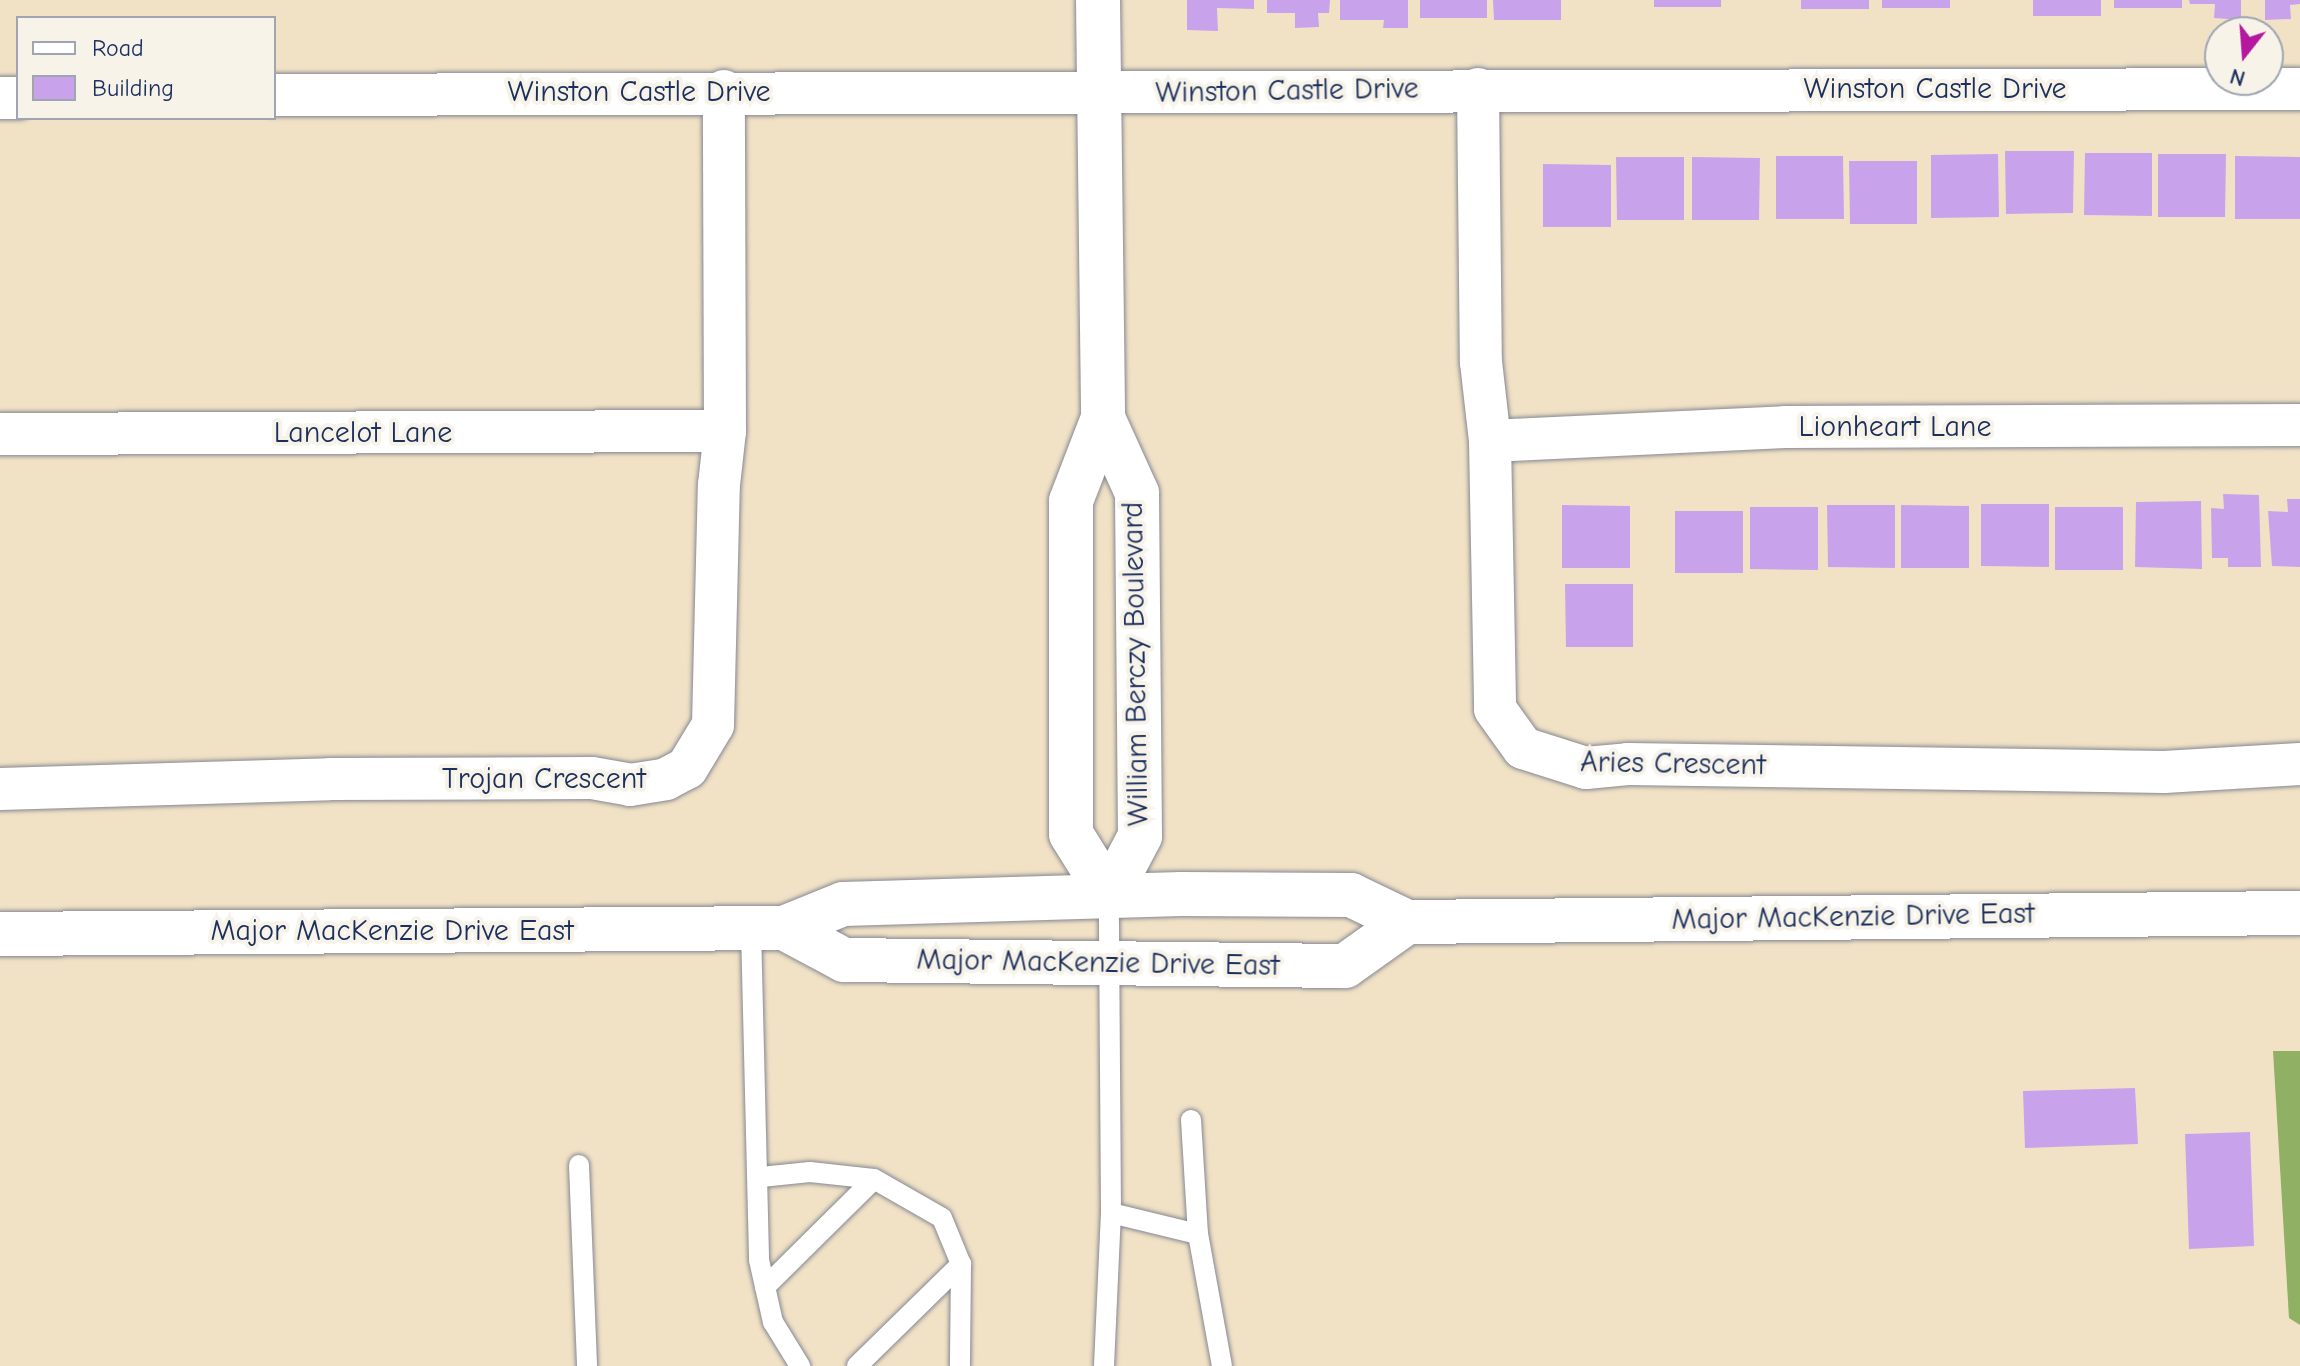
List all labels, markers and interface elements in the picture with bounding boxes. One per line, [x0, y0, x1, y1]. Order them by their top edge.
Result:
legend [16, 16, 276, 120]
north arrow [2204, 16, 2284, 96]
text: Road [92, 34, 144, 62]
text: N [2227, 63, 2248, 92]
street label: Winston Castle Drive [1155, 71, 1419, 111]
street label: Winston Castle Drive [1803, 71, 2067, 107]
text: Building [92, 74, 174, 102]
street label: Winston Castle Drive [507, 74, 771, 110]
street label: Lionheart Lane [1799, 409, 1991, 445]
street label: Lancelot Lane [274, 415, 452, 451]
street label: William Berczy Boulevard [1115, 502, 1157, 826]
street label: Aries Crescent [1580, 744, 1766, 784]
street label: Trojan Crescent [442, 761, 646, 797]
street label: Major MacKenzie Drive East [1671, 896, 2035, 938]
street label: Major MacKenzie Drive East [210, 913, 574, 949]
street label: Major MacKenzie Drive East [916, 942, 1280, 984]

